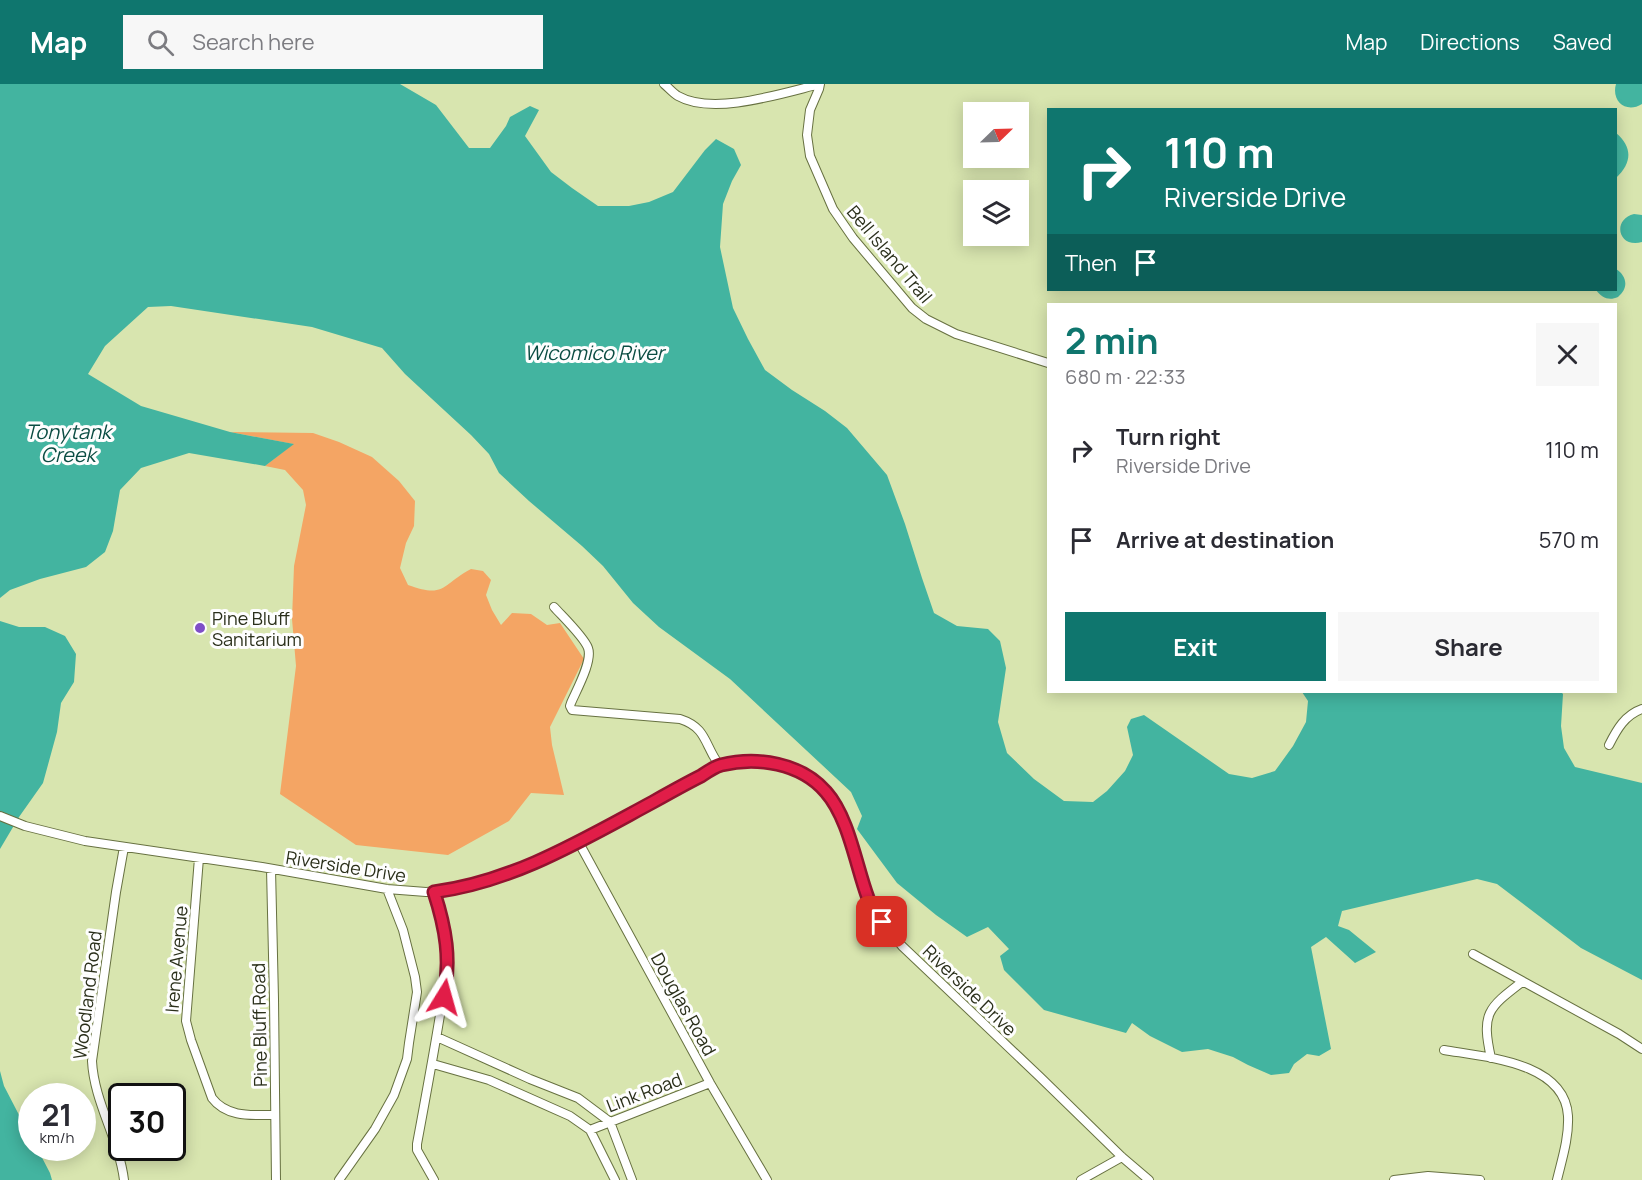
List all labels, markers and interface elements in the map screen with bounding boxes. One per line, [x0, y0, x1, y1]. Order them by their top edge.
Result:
search box [123, 15, 543, 69]
text: Map [30, 23, 87, 61]
icon: search [144, 26, 177, 59]
text: Search here [192, 27, 315, 57]
text: Map [1346, 28, 1387, 56]
text: Directions [1420, 28, 1520, 56]
text: Saved [1553, 28, 1612, 56]
north arrow [963, 102, 1029, 168]
map controls [963, 102, 1029, 246]
text: 110 m [1164, 123, 1275, 181]
icon: right [1065, 132, 1143, 210]
text: Riverside Drive [1164, 178, 1346, 215]
button: layers [963, 180, 1029, 246]
street label: Bell Island Trail [842, 200, 938, 308]
icon: arrive [1129, 246, 1162, 279]
text: Then [1065, 248, 1117, 278]
text: 2 min [1065, 316, 1159, 365]
button: close [1536, 323, 1599, 386]
water label: Wicomico River [524, 339, 667, 366]
text: 680 m · 22:33 [1065, 363, 1186, 390]
water label: Tonytank Creek [25, 418, 114, 468]
text: Turn right [1116, 422, 1221, 452]
icon: right [1065, 434, 1098, 467]
text: 110 m [1545, 435, 1599, 465]
text: Riverside Drive [1116, 452, 1251, 479]
icon: arrive [1065, 524, 1098, 557]
text: Arrive at destination [1116, 525, 1334, 555]
text: 570 m [1539, 525, 1599, 555]
place label: Pine Bluff Sanitarium [212, 606, 302, 651]
button: Exit [1065, 612, 1326, 681]
button: Share [1338, 612, 1599, 681]
marker: Pine Bluff Sanitarium [193, 621, 207, 635]
street label: Riverside Drive [284, 845, 408, 887]
pin [856, 896, 907, 947]
street label: Irene Avenue [159, 905, 193, 1013]
icon: arrive [865, 905, 898, 938]
street label: Woodland Road [67, 929, 107, 1061]
street label: Riverside Drive [918, 939, 1022, 1041]
street label: Douglas Road [646, 948, 722, 1060]
street label: Pine Bluff Road [246, 963, 272, 1087]
position arrow [412, 965, 476, 1029]
street label: Link Road [603, 1067, 685, 1117]
speed limit sign: 30 [108, 1083, 186, 1161]
text: 21 [41, 1094, 73, 1135]
text: km/h [40, 1127, 74, 1148]

